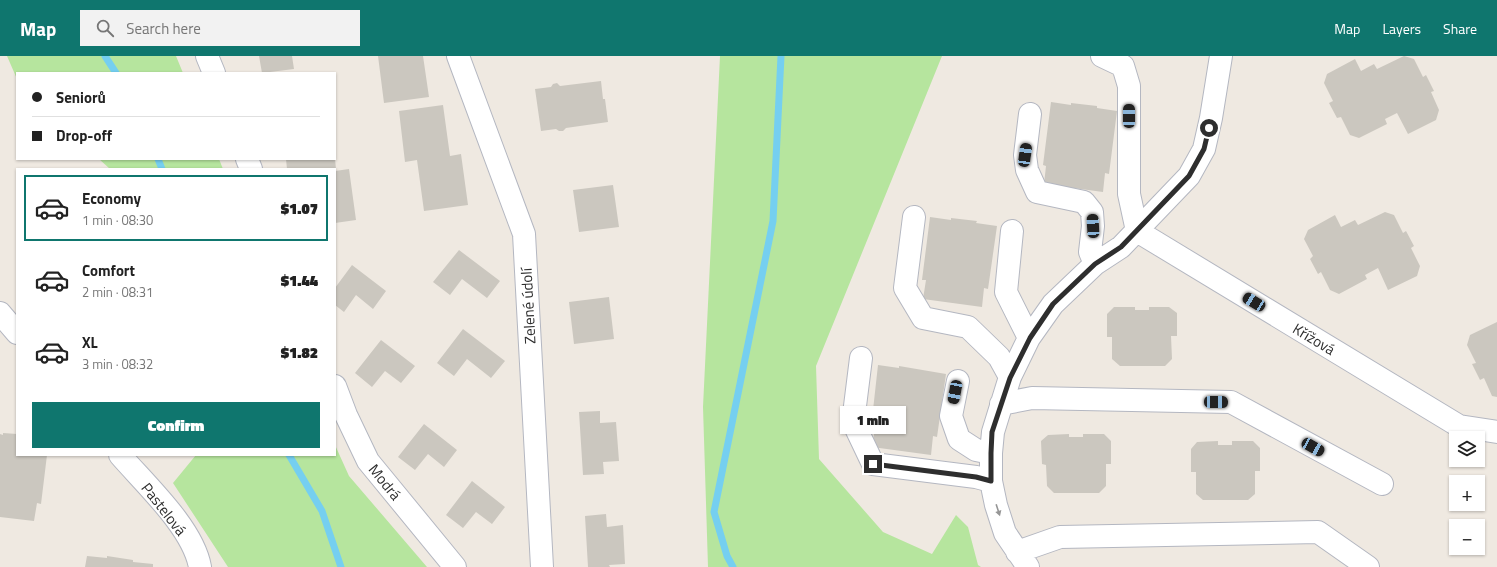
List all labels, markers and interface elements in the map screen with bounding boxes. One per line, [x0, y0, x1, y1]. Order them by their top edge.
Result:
search box [80, 10, 360, 46]
text: Map [20, 14, 56, 43]
icon: search [94, 17, 116, 39]
text: Search here [126, 17, 201, 40]
text: Map [1334, 18, 1360, 39]
text: Layers [1382, 18, 1421, 39]
text: Share [1443, 18, 1477, 39]
text: Seniorů [56, 86, 106, 109]
car [1123, 104, 1135, 128]
route start [1200, 119, 1218, 137]
text: Drop-off [56, 124, 112, 147]
car [1017, 142, 1033, 168]
text: Economy [82, 187, 141, 210]
icon: car [34, 190, 70, 226]
text: $1.07 [281, 197, 318, 220]
text: 1 min · 08:30 [82, 210, 153, 230]
car [1086, 214, 1100, 238]
text: Comfort [82, 259, 135, 282]
icon: car [34, 262, 70, 298]
street label: Zelené údolí [514, 266, 541, 345]
text: $1.44 [281, 269, 318, 292]
text: 2 min · 08:31 [82, 282, 153, 302]
car [1241, 291, 1267, 313]
street label: Křížová [1288, 317, 1340, 361]
text: XL [82, 331, 98, 354]
icon: car [34, 334, 70, 370]
text: $1.82 [281, 341, 318, 364]
text: 3 min · 08:32 [82, 354, 153, 374]
car [947, 379, 963, 405]
car [1204, 396, 1228, 408]
button: Confirm [32, 402, 320, 448]
callout: 1 min [840, 406, 906, 434]
text: 1 min [857, 410, 889, 430]
map controls [1449, 431, 1485, 555]
button: layers [1449, 431, 1485, 467]
car [1300, 436, 1326, 458]
route end [864, 455, 882, 473]
street label: Modrá [363, 459, 407, 506]
button: + [1449, 475, 1485, 511]
street label: Pastelová [136, 477, 192, 541]
one-way arrow [995, 505, 1001, 517]
button: − [1449, 519, 1485, 555]

